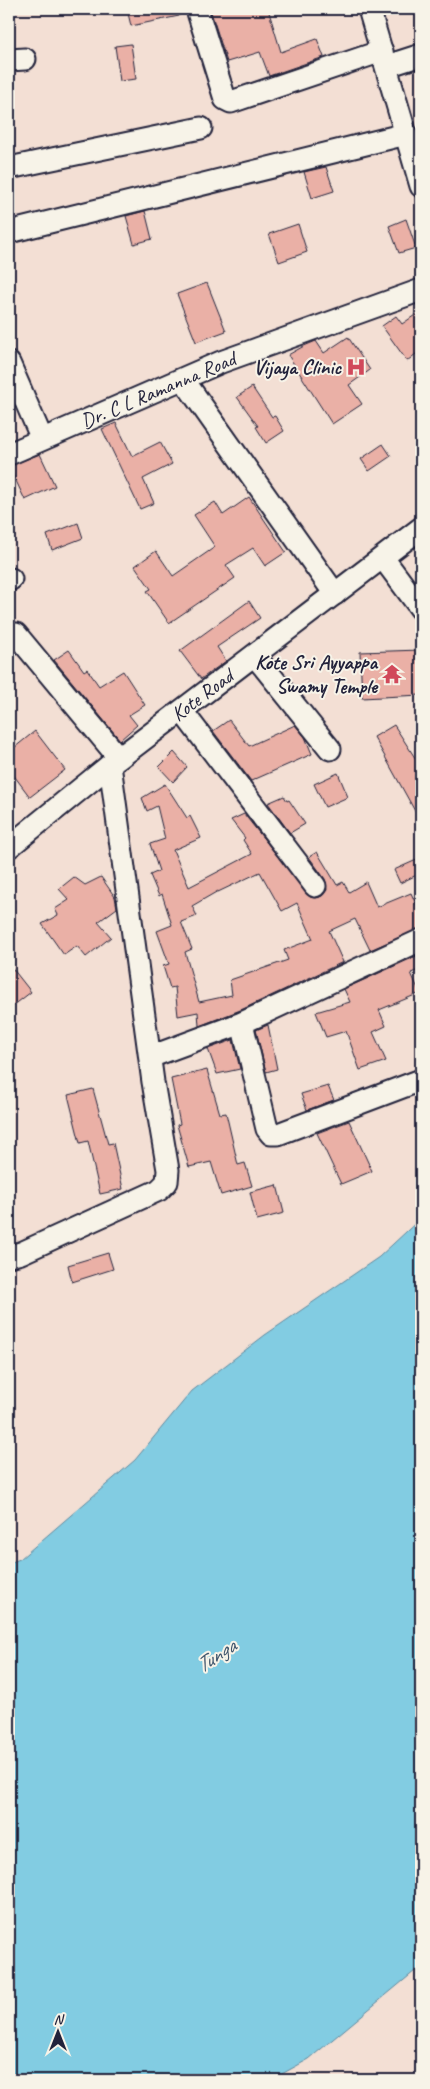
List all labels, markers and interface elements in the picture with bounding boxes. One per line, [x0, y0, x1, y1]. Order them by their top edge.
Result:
street label: Dr. C L Ramanna Road [77, 344, 243, 434]
place label: Vijaya Clinic [253, 354, 342, 381]
hospital icon: Vijaya Clinic [345, 356, 367, 378]
place label: Kote Sri Ayyappa Swamy Temple [255, 649, 379, 699]
street label: Kote Road [166, 661, 241, 727]
temple icon: Kote Sri Ayyappa Swamy Temple [381, 663, 403, 685]
water label: Tunga [190, 1631, 243, 1679]
north arrow [32, 2006, 82, 2056]
text: N [54, 2011, 65, 2028]

